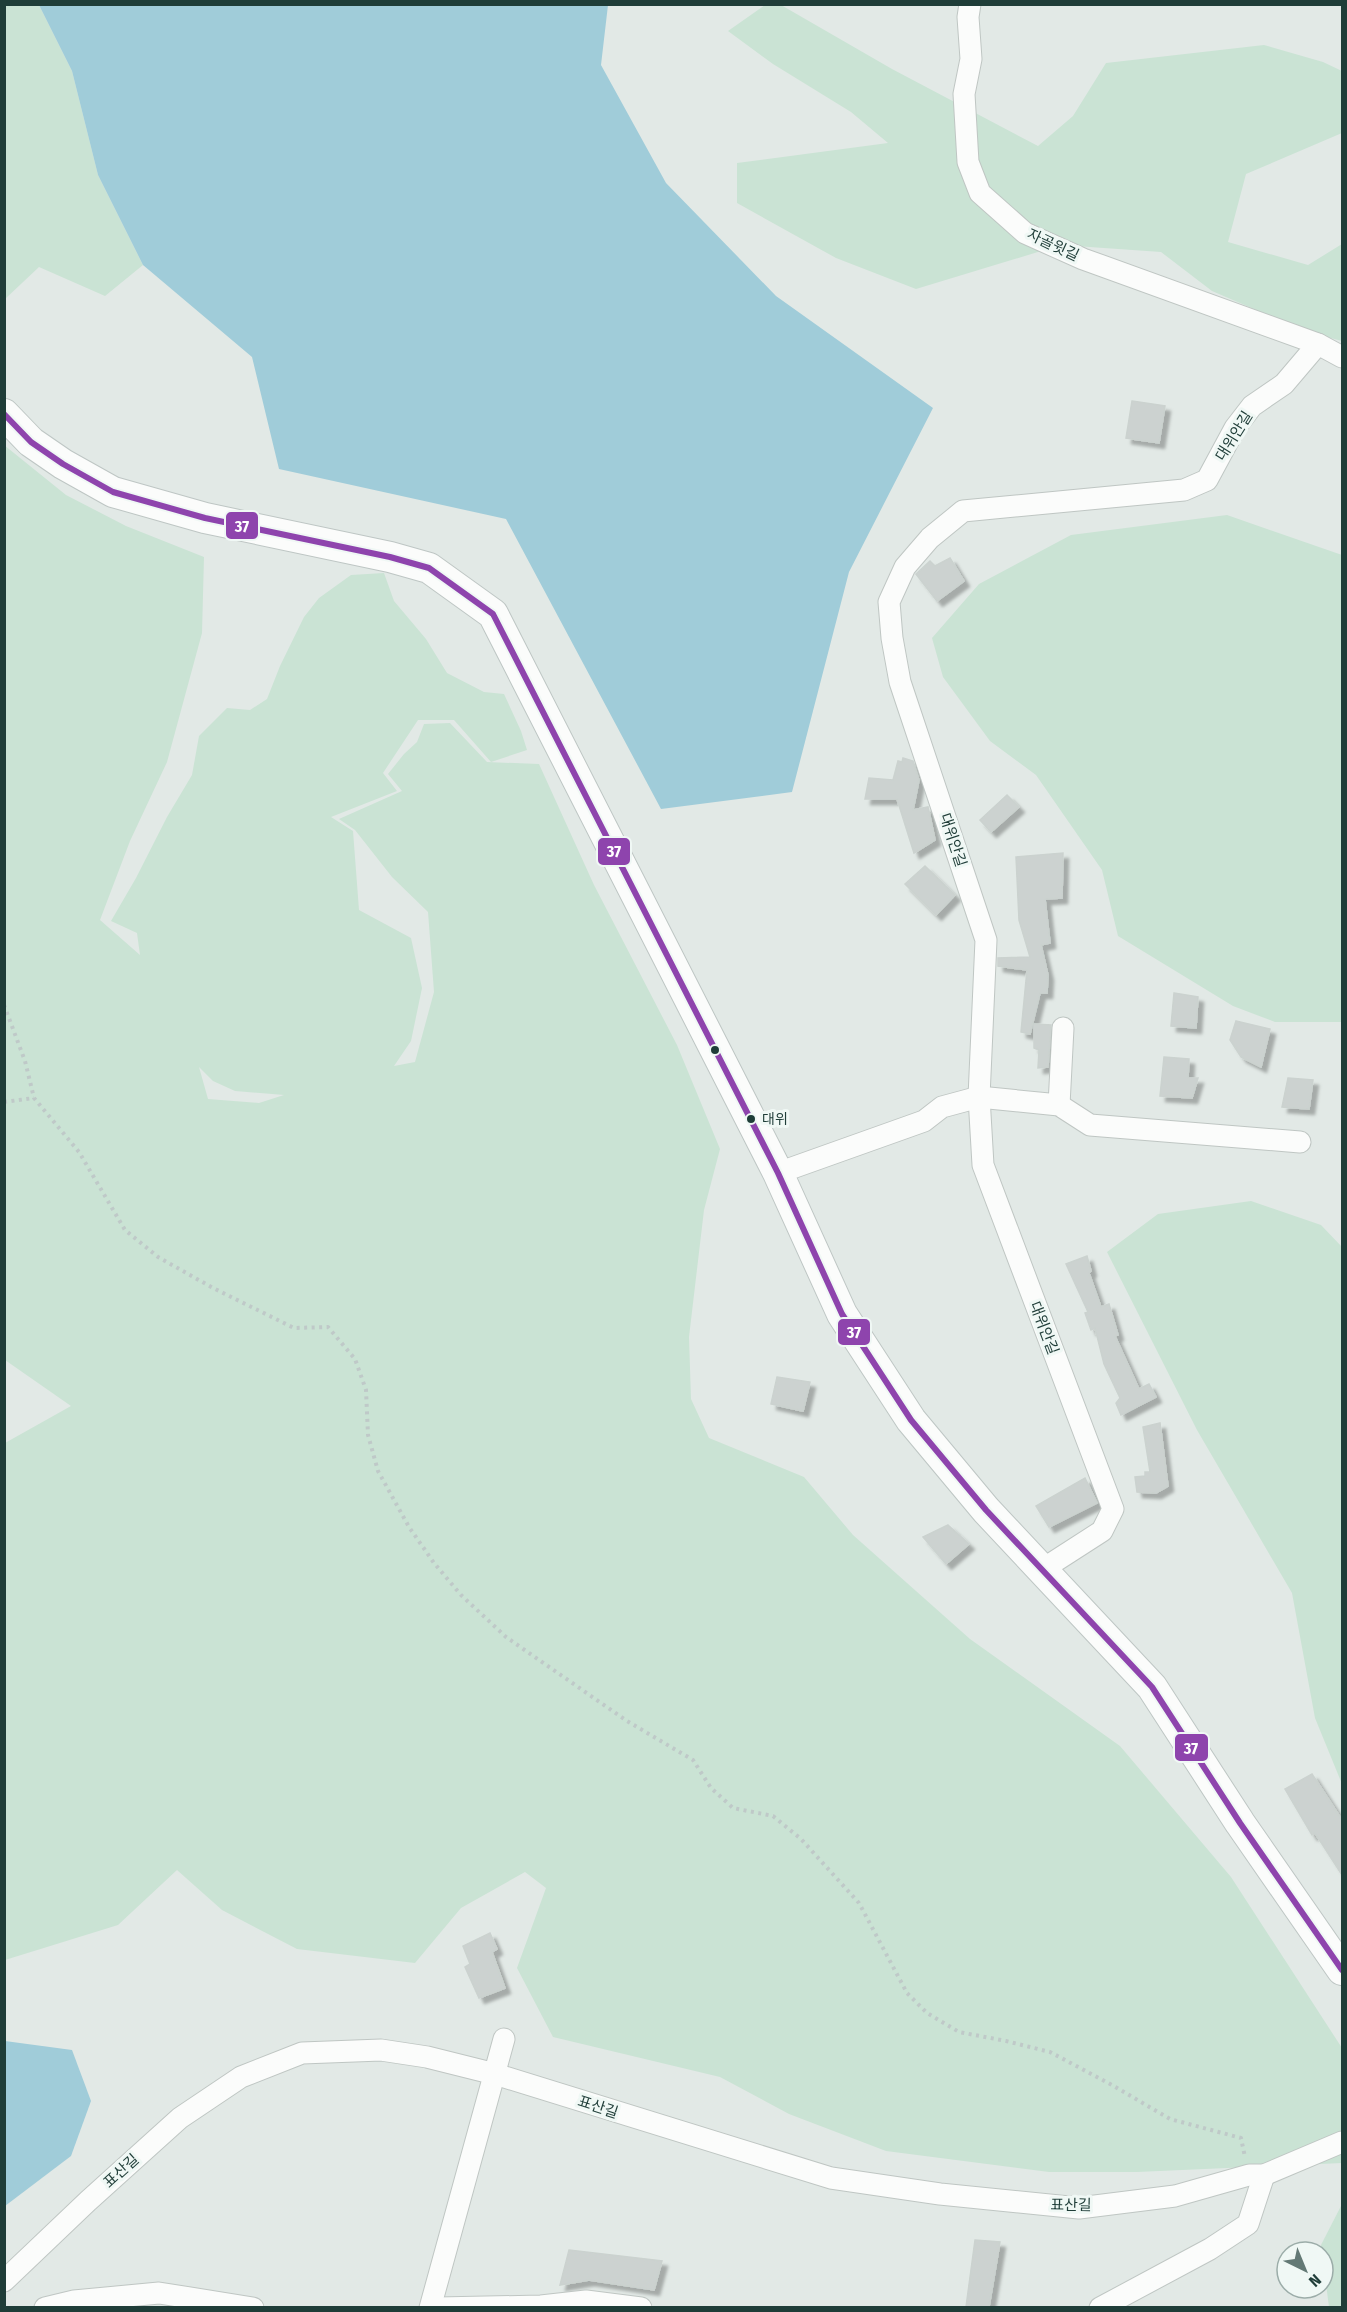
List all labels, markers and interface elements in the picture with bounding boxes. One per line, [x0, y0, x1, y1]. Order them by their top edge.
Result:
street label: 자골윗길 [1024, 225, 1082, 265]
street label: 대위안길 [1212, 408, 1256, 464]
line badge: 37 [225, 511, 259, 540]
text: 37 [234, 517, 249, 536]
street label: 대위안길 [936, 811, 970, 869]
line badge: 37 [597, 837, 631, 866]
text: 37 [606, 842, 621, 861]
unlabelled marker [709, 1044, 721, 1056]
place label: 대위 [762, 1111, 788, 1128]
marker: 대위 [745, 1113, 757, 1125]
street label: 대위안길 [1026, 1299, 1062, 1357]
line badge: 37 [837, 1318, 871, 1346]
text: 37 [846, 1323, 861, 1342]
line badge: 37 [1174, 1733, 1209, 1762]
text: 37 [1183, 1739, 1198, 1758]
street label: 표산길 [576, 2092, 620, 2122]
street label: 표산길 [100, 2150, 142, 2192]
street label: 표산길 [1050, 2196, 1092, 2214]
north arrow [1275, 2240, 1335, 2300]
text: N [1305, 2270, 1325, 2291]

